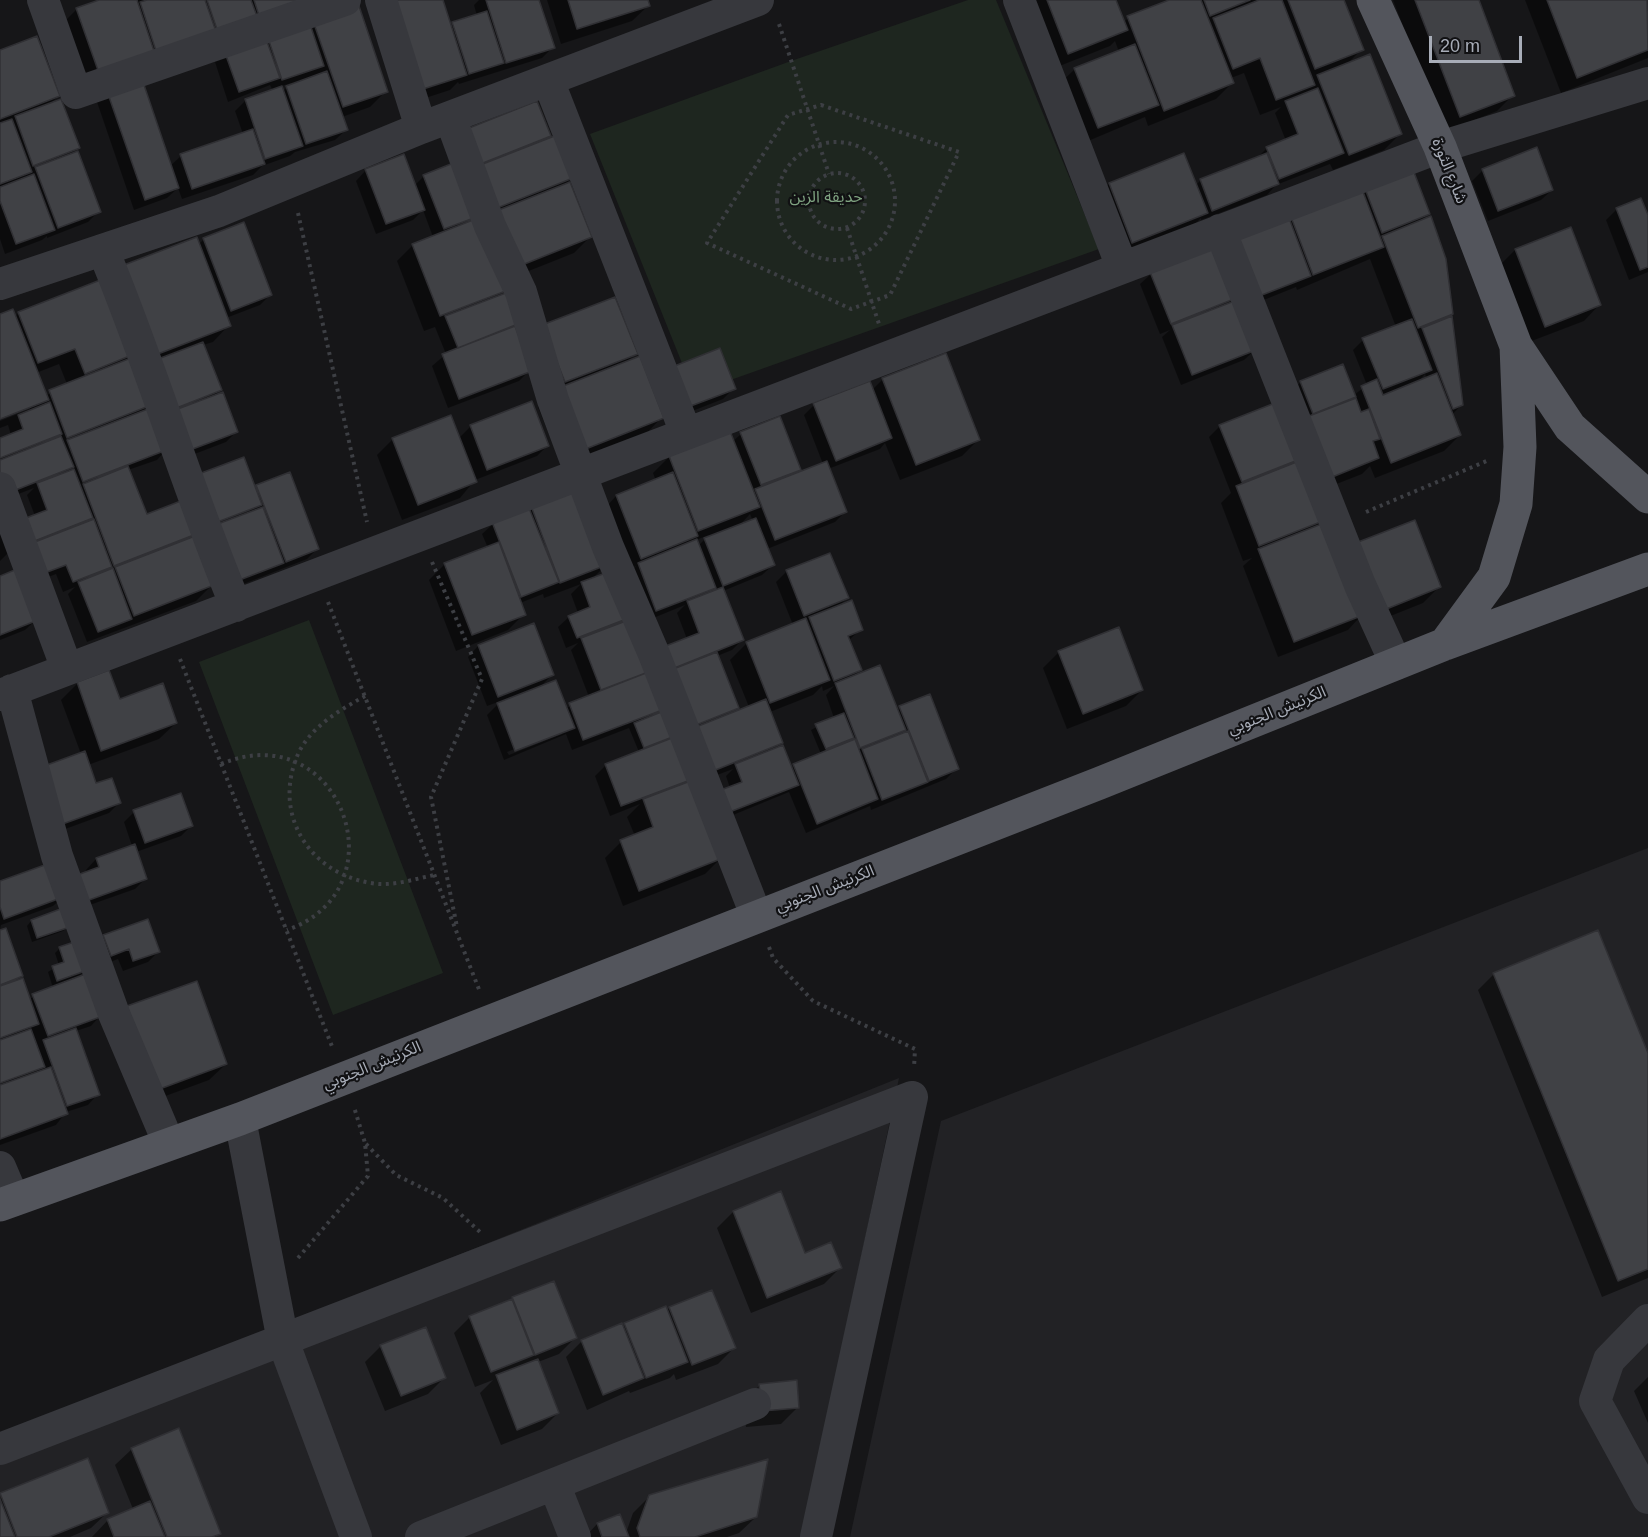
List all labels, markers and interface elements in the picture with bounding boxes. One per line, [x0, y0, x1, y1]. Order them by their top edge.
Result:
scale bar [1432, 24, 1525, 62]
text: 20 m [1440, 36, 1480, 56]
street label: شارع الثورة [1427, 135, 1471, 207]
park label: حديقة الزين [789, 188, 863, 208]
street label: الكرنيش الجنوبي [1225, 683, 1329, 739]
street label: الكرنيش الجنوبي [773, 861, 877, 917]
street label: الكرنيش الجنوبي [320, 1038, 424, 1094]

